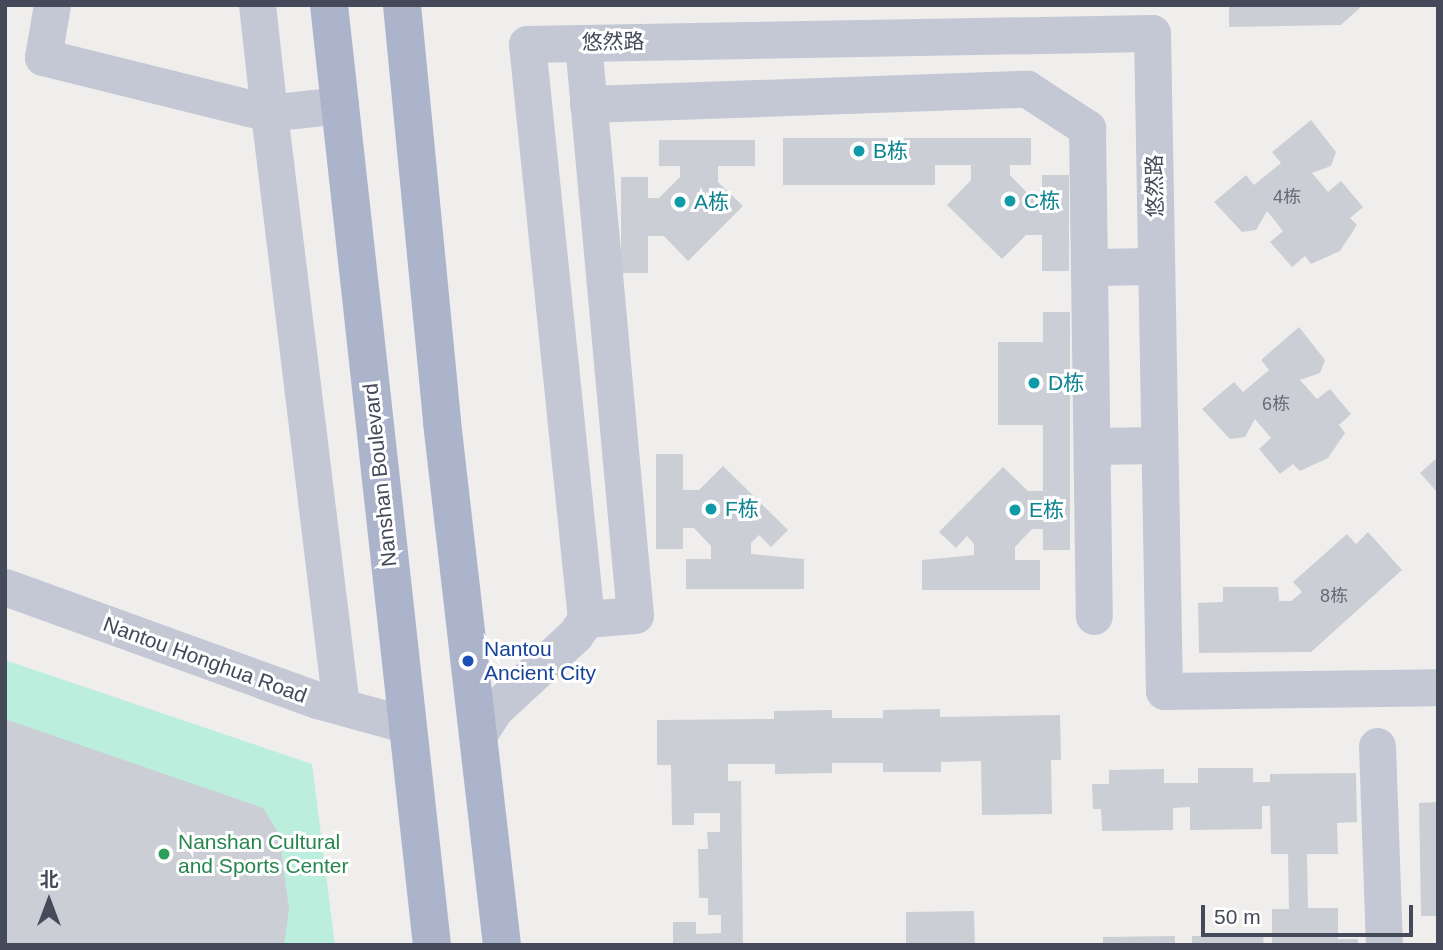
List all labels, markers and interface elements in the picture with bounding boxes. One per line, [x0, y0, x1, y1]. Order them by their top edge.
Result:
street label: 悠然路 [581, 29, 645, 55]
place label: B栋 [873, 138, 908, 164]
marker: B栋 [851, 143, 867, 159]
street label: 悠然路 [1142, 154, 1168, 218]
house number: 4栋 [1273, 186, 1301, 208]
place label: C栋 [1024, 188, 1060, 214]
place label: A栋 [694, 189, 729, 215]
marker: C栋 [1002, 193, 1018, 209]
marker: A栋 [672, 194, 688, 210]
place label: D栋 [1048, 370, 1084, 396]
marker: D栋 [1026, 375, 1042, 391]
street label: Nanshan Boulevard [358, 382, 402, 568]
house number: 6栋 [1262, 393, 1290, 415]
place label: F栋 [725, 496, 759, 522]
place label: E栋 [1029, 497, 1064, 523]
marker: F栋 [703, 501, 719, 517]
marker: E栋 [1007, 502, 1023, 518]
house number: 8栋 [1320, 585, 1348, 607]
street label: Nantou Honghua Road [100, 611, 310, 709]
place label: Nantou Ancient City [484, 636, 596, 686]
marker: Nantou Ancient City [458, 651, 478, 671]
place label: Nanshan Cultural and Sports Center [178, 829, 348, 879]
marker: Nanshan Cultural and Sports Center [156, 846, 172, 862]
north arrow [14, 866, 84, 936]
text: 北 [39, 869, 59, 890]
scale bar [1205, 890, 1417, 934]
text: 50 m [1214, 905, 1261, 928]

